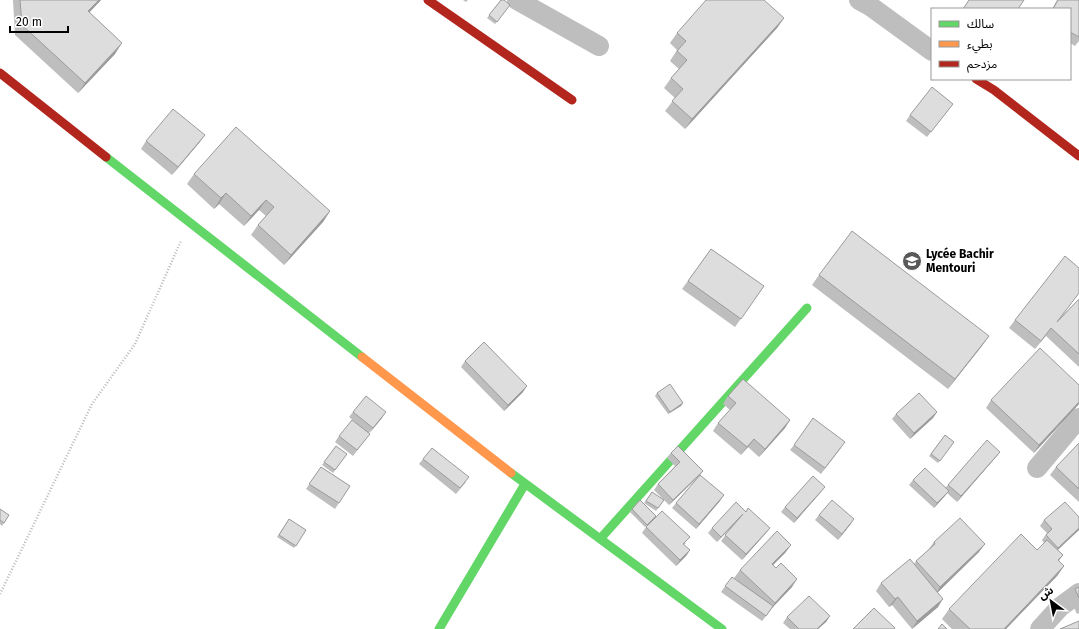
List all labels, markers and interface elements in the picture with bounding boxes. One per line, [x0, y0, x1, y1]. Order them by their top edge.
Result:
scale bar [10, 8, 68, 34]
legend [931, 8, 1071, 80]
text: 20 m [16, 15, 42, 29]
text: سالك [967, 17, 994, 31]
text: بطيء [967, 37, 993, 54]
text: مزدحم [967, 57, 997, 73]
place label: Lycée Bachir Mentouri [926, 247, 994, 275]
school or university icon: Lycée Bachir Mentouri [901, 250, 923, 272]
north arrow [1031, 581, 1071, 621]
text: ش [1036, 583, 1056, 602]

